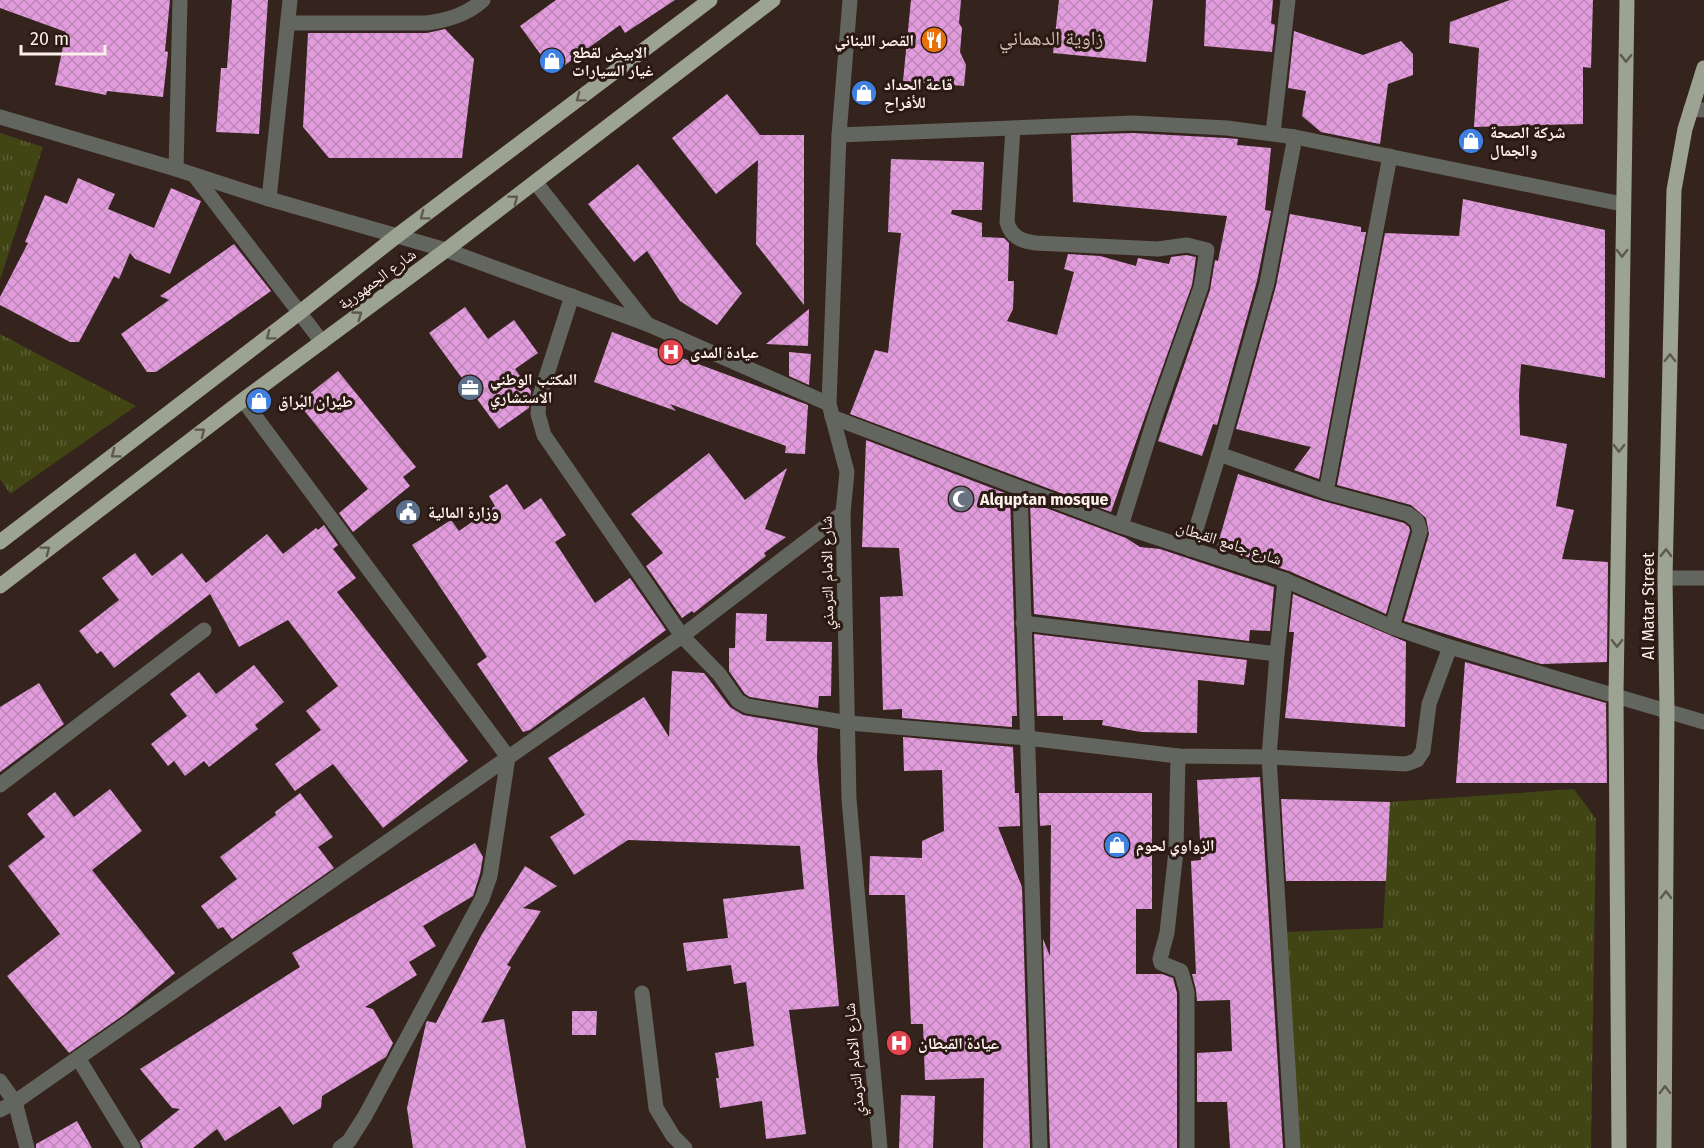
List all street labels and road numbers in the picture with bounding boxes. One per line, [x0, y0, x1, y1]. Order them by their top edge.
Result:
street label: شارع الجمهورية [334, 244, 420, 314]
street label: شارع الامام الترمذي [817, 516, 841, 630]
street label: شارع جامع القبطان [1174, 517, 1284, 570]
street label: Al Matar Street [1639, 552, 1658, 660]
street label: شارع الامام الترمذي [840, 1002, 871, 1118]

